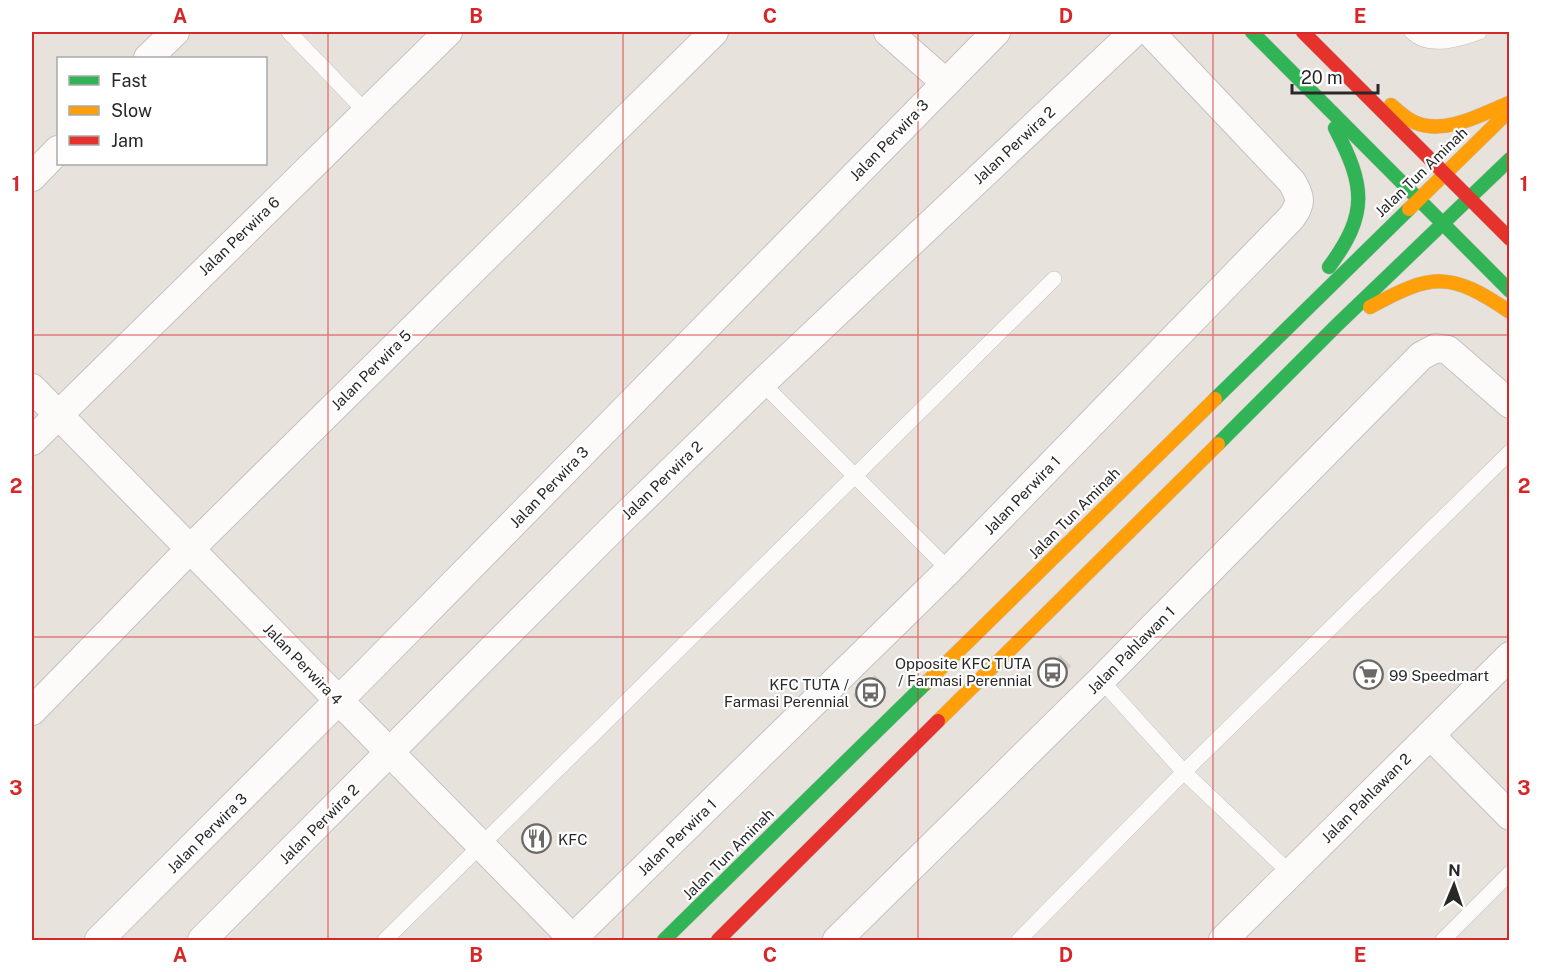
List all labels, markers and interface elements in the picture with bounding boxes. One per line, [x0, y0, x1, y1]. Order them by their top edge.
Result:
text: A [173, 4, 187, 28]
text: B [469, 4, 483, 28]
text: C [763, 4, 777, 28]
text: D [1059, 4, 1073, 28]
text: E [1354, 4, 1366, 28]
legend [57, 57, 267, 165]
scale bar [1292, 57, 1378, 95]
text: 20 m [1301, 67, 1343, 88]
text: Fast [111, 70, 147, 91]
street label: Jalan Perwira 3 [846, 96, 932, 184]
text: Slow [111, 100, 152, 121]
street label: Jalan Perwira 2 [970, 103, 1058, 187]
street label: Jalan Tun Aminah [1371, 124, 1471, 220]
text: Jam [111, 130, 144, 151]
text: 1 [12, 172, 20, 196]
text: 1 [1520, 172, 1528, 196]
street label: Jalan Perwira 6 [195, 193, 283, 279]
street label: Jalan Perwira 5 [328, 327, 414, 413]
street label: Jalan Perwira 2 [618, 437, 706, 523]
street label: Jalan Perwira 3 [506, 443, 592, 531]
street label: Jalan Perwira 1 [980, 452, 1064, 538]
street label: Jalan Tun Aminah [1025, 464, 1123, 562]
text: 2 [10, 474, 22, 498]
text: 2 [1518, 474, 1530, 498]
street label: Jalan Pahlawan 1 [1084, 603, 1178, 697]
street label: Jalan Perwira 4 [260, 620, 346, 708]
place label: Opposite KFC TUTA / Farmasi Perennial [895, 655, 1032, 689]
bus stop icon: Opposite KFC TUTA / Farmasi Perennial [1037, 656, 1069, 688]
supermarket icon: 99 Speedmart [1352, 659, 1384, 691]
place label: 99 Speedmart [1389, 667, 1489, 684]
place label: KFC TUTA / Farmasi Perennial [724, 676, 850, 710]
bus stop icon: KFC TUTA / Farmasi Perennial [854, 677, 886, 709]
street label: Jalan Pahlawan 2 [1318, 750, 1414, 846]
text: 3 [9, 776, 23, 800]
text: 3 [1517, 776, 1531, 800]
street label: Jalan Perwira 2 [276, 781, 362, 867]
street label: Jalan Perwira 3 [164, 790, 250, 876]
street label: Jalan Perwira 1 [634, 795, 720, 879]
street label: Jalan Tun Aminah [679, 805, 777, 903]
restaurant icon: KFC [521, 823, 553, 855]
place label: KFC [558, 831, 587, 848]
north arrow [1424, 855, 1484, 915]
text: N [1448, 861, 1461, 880]
text: A [173, 943, 187, 967]
text: B [469, 943, 483, 967]
text: C [763, 943, 777, 967]
text: D [1059, 943, 1073, 967]
text: E [1354, 943, 1366, 967]

